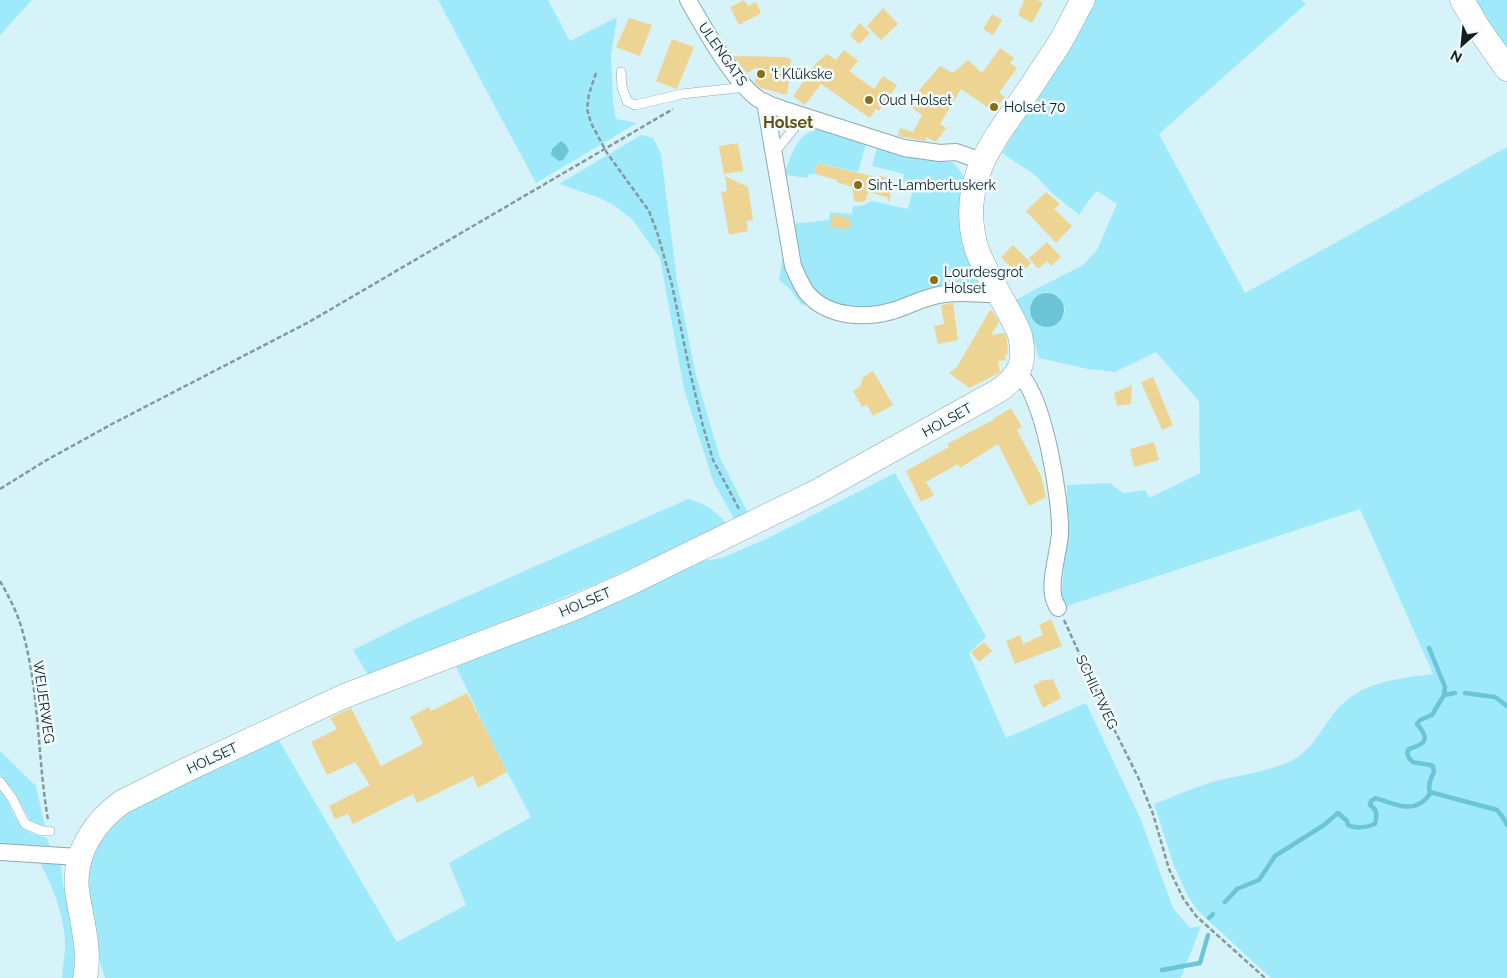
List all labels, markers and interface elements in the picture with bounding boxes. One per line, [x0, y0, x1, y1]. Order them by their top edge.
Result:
street label: ULENGATS [695, 19, 751, 89]
north arrow [1437, 20, 1487, 70]
text: N [1448, 47, 1464, 66]
place label: 't Klükske [771, 66, 833, 82]
marker: 't Klükske [755, 68, 767, 80]
place label: Oud Holset [879, 92, 952, 108]
marker: Oud Holset [863, 94, 875, 106]
place label: Holset 70 [1004, 99, 1066, 115]
marker: Holset 70 [988, 101, 1000, 113]
district label: Holset [763, 113, 813, 132]
place label: Sint-Lambertuskerk [868, 177, 997, 193]
marker: Sint-Lambertuskerk [852, 179, 864, 191]
place label: Lourdesgrot Holset [944, 264, 1024, 296]
marker: Lourdesgrot Holset [928, 274, 940, 286]
street label: HOLSET [919, 400, 975, 440]
street label: HOLSET [557, 584, 614, 620]
street label: SCHILTWEG [1073, 652, 1121, 732]
street label: WEIJERWEG [30, 659, 58, 745]
street label: HOLSET [184, 739, 241, 777]

